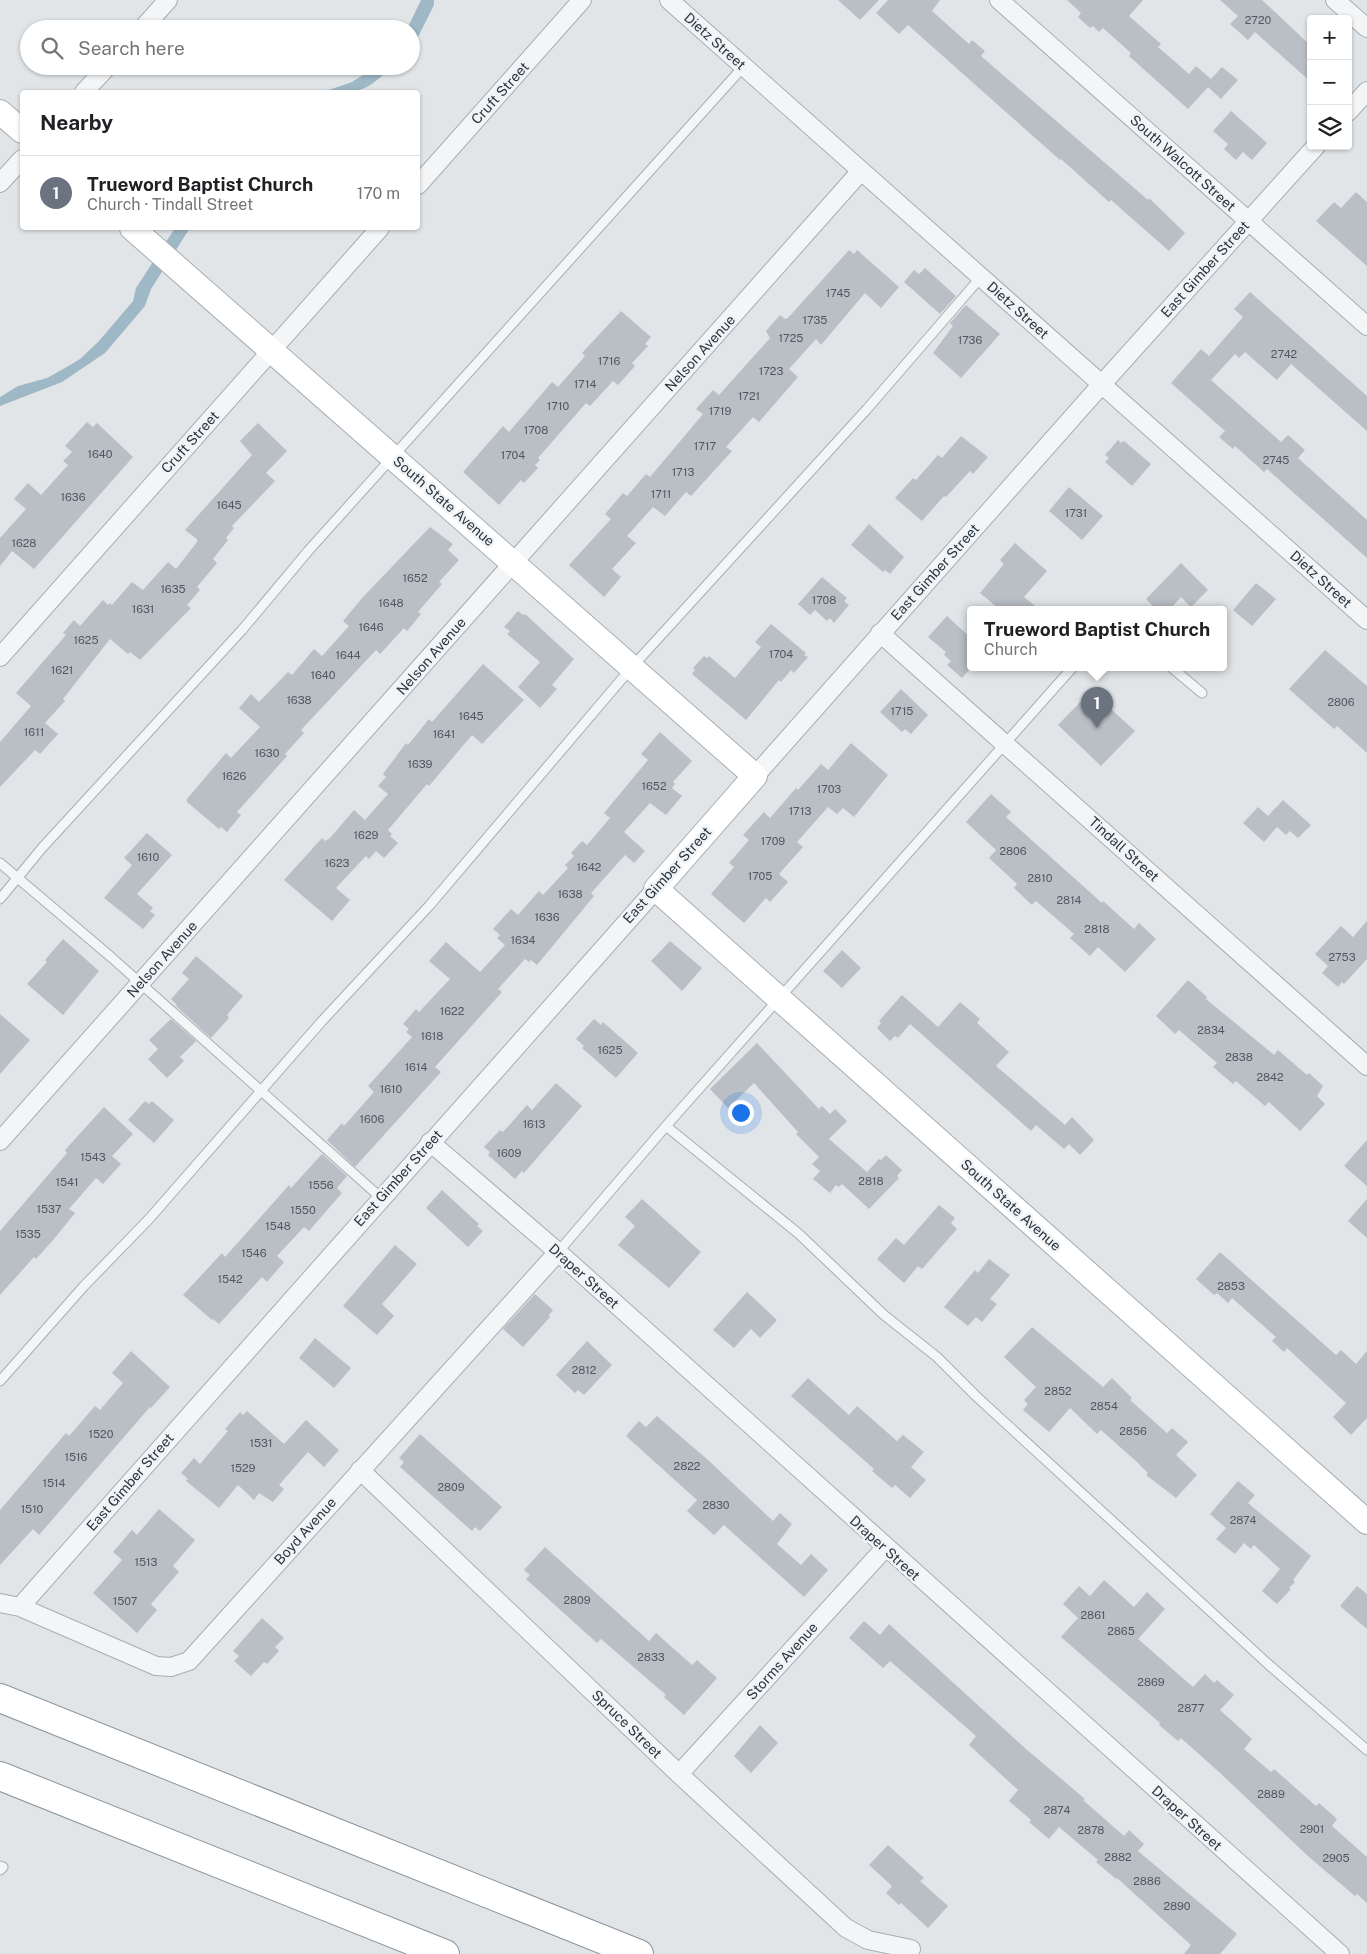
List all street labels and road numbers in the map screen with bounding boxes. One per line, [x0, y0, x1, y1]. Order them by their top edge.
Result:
street label: Dietz Street [681, 9, 749, 73]
street label: Cruft Street [468, 59, 532, 127]
street label: South Walcott Street [1127, 112, 1239, 214]
street label: East Gimber Street [1158, 218, 1252, 320]
street label: Dietz Street [984, 278, 1052, 342]
street label: Nelson Avenue [662, 312, 738, 394]
street label: Cruft Street [158, 408, 222, 476]
street label: South State Avenue [390, 453, 498, 549]
street label: East Gimber Street [888, 521, 982, 623]
street label: Dietz Street [1287, 547, 1355, 611]
street label: Nelson Avenue [393, 614, 469, 698]
street label: Tindall Street [1086, 813, 1162, 885]
street label: East Gimber Street [620, 824, 714, 926]
street label: Nelson Avenue [124, 918, 200, 1000]
street label: East Gimber Street [351, 1127, 445, 1229]
street label: South State Avenue [958, 1156, 1064, 1254]
street label: Draper Street [546, 1240, 622, 1312]
street label: East Gimber Street [83, 1430, 177, 1534]
street label: Boyd Avenue [271, 1494, 339, 1568]
street label: Draper Street [847, 1512, 923, 1584]
street label: Storms Avenue [743, 1619, 821, 1703]
street label: Spruce Street [589, 1687, 665, 1761]
street label: Draper Street [1149, 1782, 1225, 1854]

